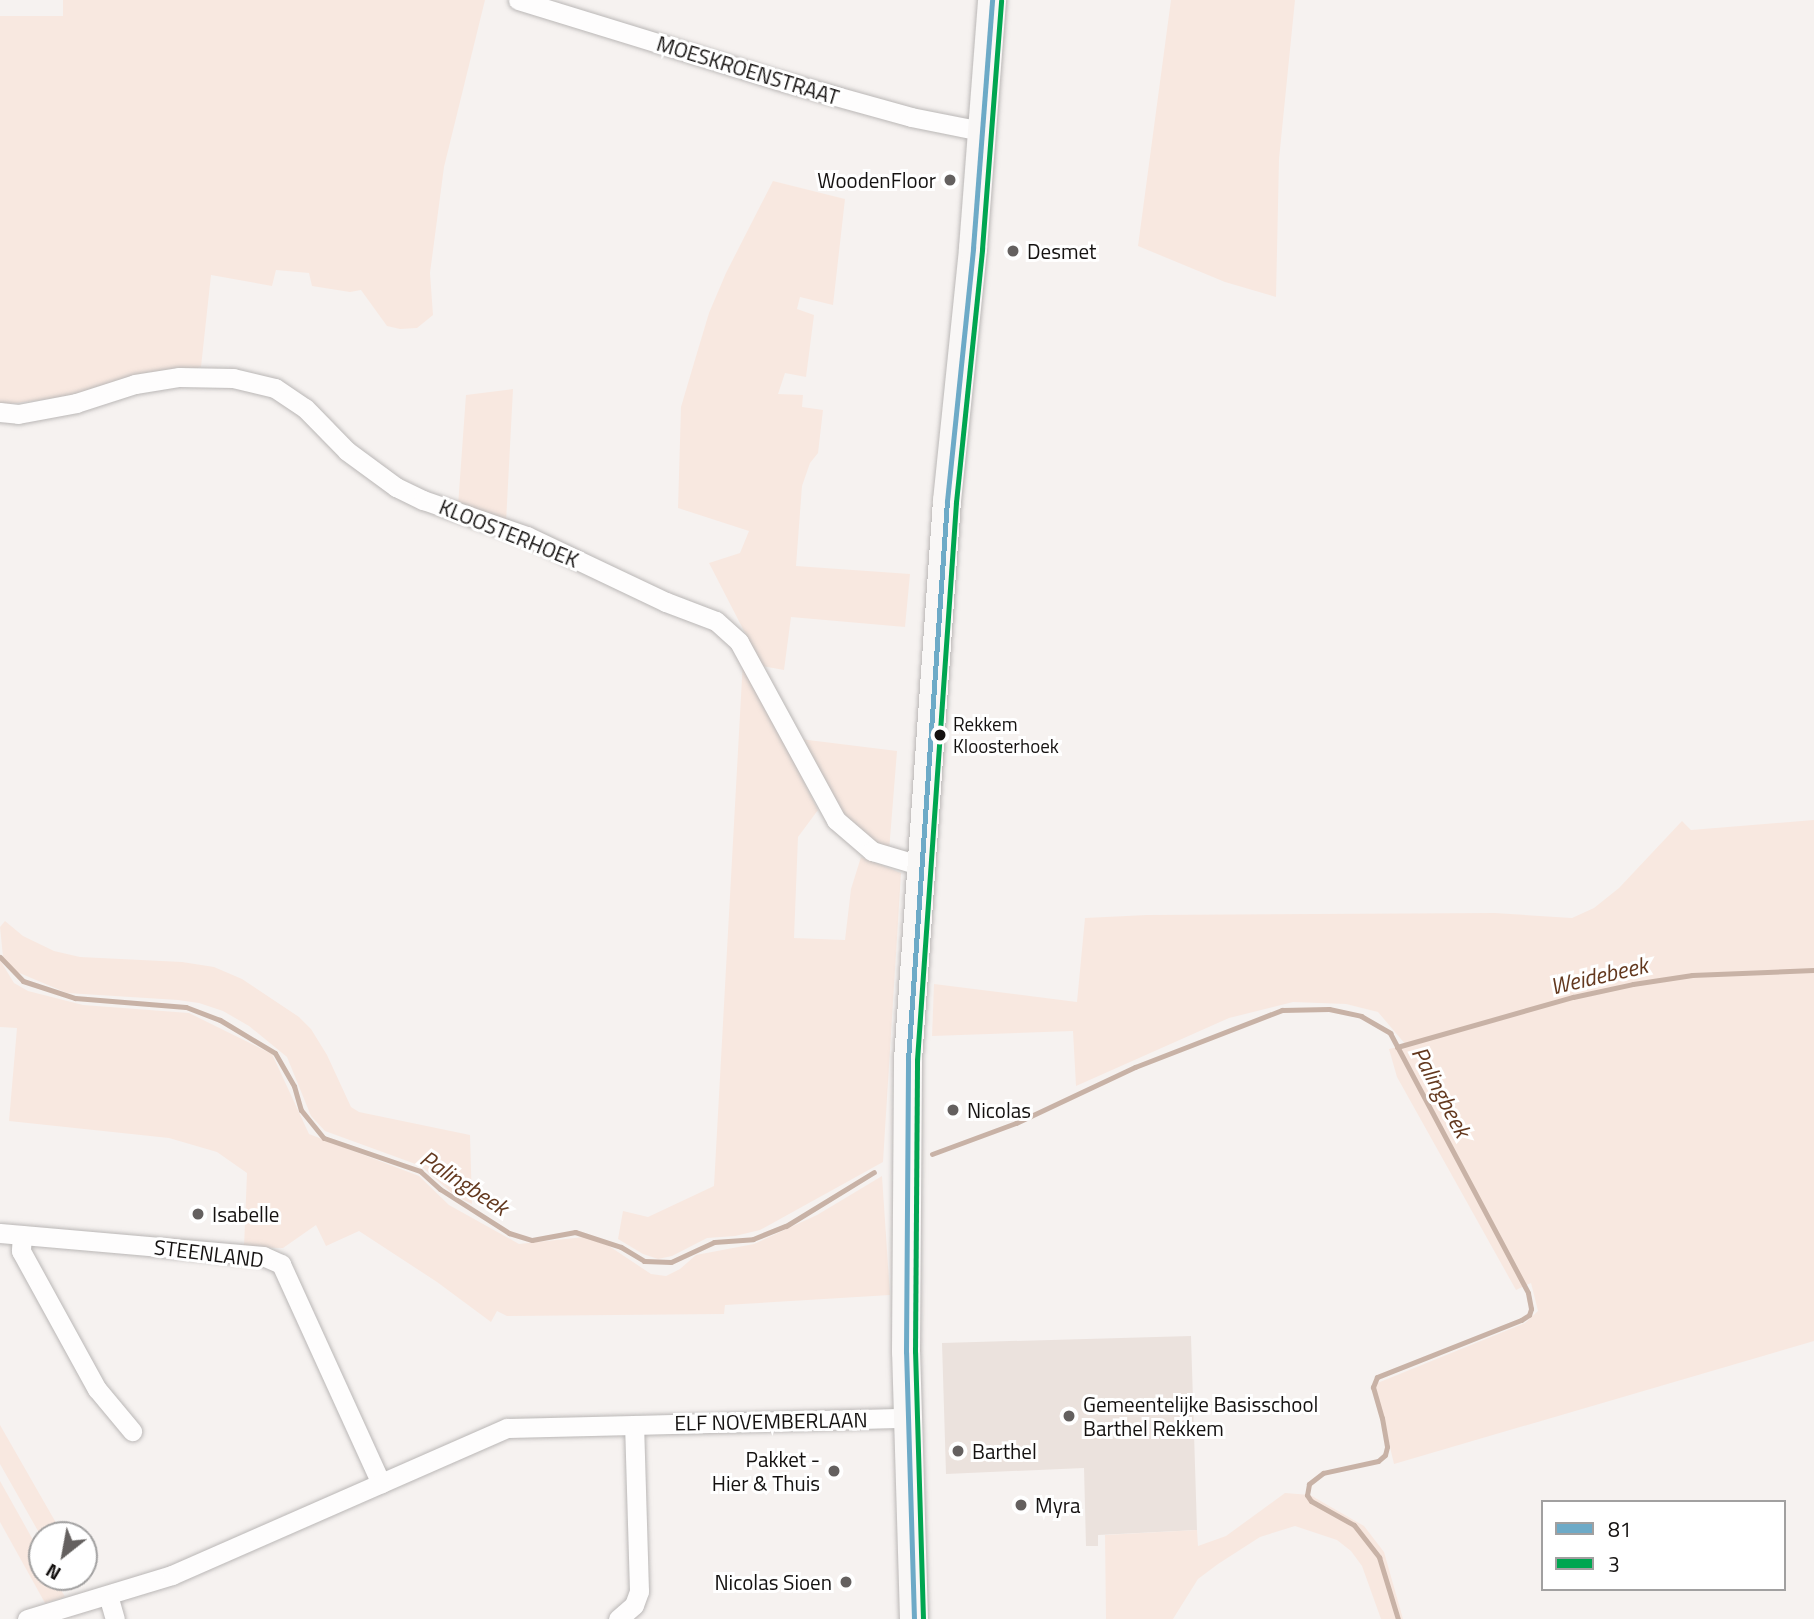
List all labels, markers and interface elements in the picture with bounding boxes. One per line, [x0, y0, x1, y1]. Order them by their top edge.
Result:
street label: MOESKROENSTRAAT [654, 30, 842, 110]
place label: WoodenFloor [817, 167, 936, 193]
marker: WoodenFloor [942, 172, 958, 188]
place label: Desmet [1027, 238, 1096, 264]
marker: Desmet [1005, 243, 1021, 259]
street label: KLOOSTERHOEK [436, 494, 582, 572]
place label: Rekkem Kloosterhoek [953, 713, 1059, 757]
marker: Rekkem Kloosterhoek [933, 728, 947, 742]
water label: Weidebeek [1548, 951, 1650, 1001]
water label: Palingbeek [1406, 1042, 1476, 1142]
place label: Nicolas [967, 1097, 1031, 1123]
marker: Nicolas [945, 1102, 961, 1118]
water label: Palingbeek [415, 1144, 513, 1222]
place label: Isabelle [212, 1201, 279, 1227]
marker: Isabelle [190, 1206, 206, 1222]
street label: STEENLAND [153, 1234, 265, 1272]
place label: Gemeentelijke Basisschool Barthel Rekkem [1083, 1391, 1318, 1441]
street label: ELF NOVEMBERLAAN [674, 1407, 868, 1435]
marker: Gemeentelijke Basisschool Barthel Rekkem [1061, 1408, 1077, 1424]
place label: Barthel [972, 1438, 1037, 1464]
marker: Barthel [950, 1443, 966, 1459]
place label: Pakket - Hier & Thuis [712, 1446, 820, 1496]
marker: Pakket - Hier & Thuis [826, 1463, 842, 1479]
place label: Myra [1035, 1492, 1081, 1518]
marker: Myra [1013, 1497, 1029, 1513]
legend [1541, 1500, 1786, 1591]
text: 81 [1608, 1513, 1632, 1545]
north arrow [28, 1521, 98, 1591]
text: 3 [1608, 1548, 1620, 1580]
text: N [40, 1557, 66, 1589]
place label: Nicolas Sioen [714, 1569, 832, 1595]
marker: Nicolas Sioen [838, 1574, 854, 1590]

